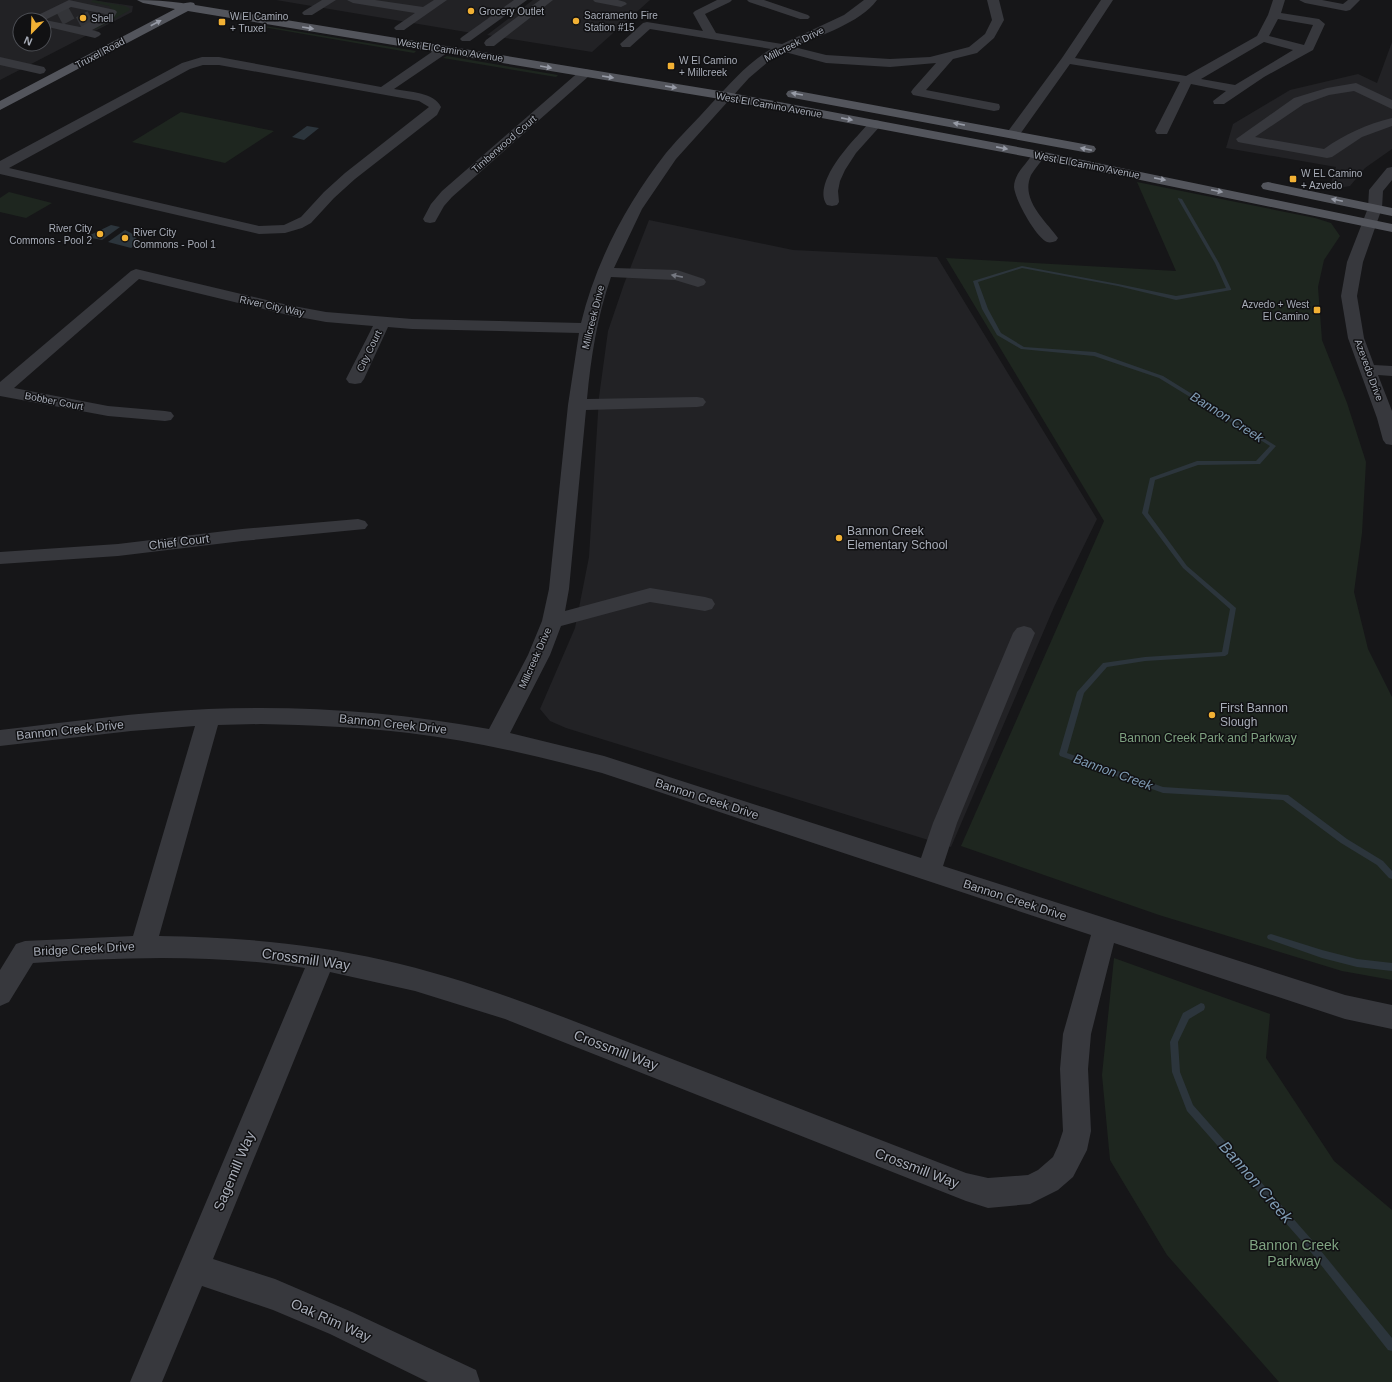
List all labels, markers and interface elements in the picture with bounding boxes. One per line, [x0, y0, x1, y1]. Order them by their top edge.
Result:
marker: Grocery Outlet [466, 6, 476, 16]
place label: Grocery Outlet [479, 6, 544, 17]
place label: Sacramento Fire Station #15 [584, 10, 658, 33]
place label: W El Camino + Truxel [230, 11, 289, 34]
north arrow [12, 12, 52, 52]
marker: Shell [78, 13, 88, 23]
place label: Shell [91, 13, 113, 24]
marker: Sacramento Fire Station #15 [571, 16, 581, 26]
marker: W El Camino + Truxel [217, 17, 227, 27]
one-way arrow [151, 20, 162, 27]
street label: Millcreek Drive [762, 24, 826, 64]
one-way arrow [302, 25, 315, 31]
text: N [22, 34, 34, 48]
street label: Truxel Road [74, 35, 126, 71]
street label: West El Camino Avenue [396, 36, 504, 64]
place label: W El Camino + Millcreek [679, 55, 738, 78]
marker: W El Camino + Millcreek [666, 61, 676, 71]
one-way arrow [540, 64, 552, 70]
one-way arrow [602, 74, 615, 80]
one-way arrow [664, 84, 677, 90]
street label: West El Camino Avenue [715, 90, 823, 120]
one-way arrow [790, 91, 803, 97]
street label: Timberwood Court [469, 113, 539, 175]
one-way arrow [841, 116, 853, 122]
one-way arrow [953, 120, 965, 126]
one-way arrow [996, 145, 1008, 151]
one-way arrow [1080, 146, 1092, 152]
street label: West El Camino Avenue [1033, 149, 1141, 181]
place label: W EL Camino + Azvedo [1301, 168, 1363, 191]
marker: W EL Camino + Azvedo [1288, 174, 1298, 184]
one-way arrow [1154, 176, 1166, 182]
one-way arrow [1211, 188, 1224, 194]
one-way arrow [1331, 197, 1343, 203]
place label: River City Commons - Pool 2 [9, 223, 92, 246]
place label: River City Commons - Pool 1 [133, 227, 216, 250]
marker: River City Commons - Pool 2 [95, 229, 105, 239]
marker: River City Commons - Pool 1 [120, 233, 130, 243]
one-way arrow [671, 273, 683, 279]
street label: Millcreek Drive [580, 283, 606, 350]
street label: River City Way [239, 294, 305, 318]
place label: Azvedo + West El Camino [1242, 299, 1309, 322]
marker: Azvedo + West El Camino [1312, 305, 1322, 315]
street label: City Court [354, 328, 384, 373]
street label: Azevedo Drive [1353, 338, 1385, 403]
water label: Bannon Creek [1188, 389, 1267, 446]
street label: Bobber Court [24, 390, 84, 412]
place label: Bannon Creek Elementary School [847, 524, 948, 552]
street label: Chief Court [148, 531, 211, 553]
marker: Bannon Creek Elementary School [834, 533, 844, 543]
street label: Millcreek Drive [517, 625, 554, 690]
place label: First Bannon Slough [1220, 701, 1288, 729]
marker: First Bannon Slough [1207, 710, 1217, 720]
street label: Bannon Creek Drive [339, 711, 448, 737]
street label: Bannon Creek Drive [16, 717, 125, 743]
park label: Bannon Creek Park and Parkway [1119, 731, 1297, 745]
water label: Bannon Creek [1071, 751, 1156, 794]
street label: Bannon Creek Drive [653, 776, 761, 822]
street label: Bannon Creek Drive [961, 877, 1069, 923]
street label: Bridge Creek Drive [33, 939, 135, 959]
street label: Crossmill Way [261, 945, 351, 973]
street label: Crossmill Way [572, 1027, 660, 1073]
street label: Sagemill Way [210, 1129, 258, 1213]
water label: Bannon Creek [1216, 1138, 1297, 1227]
street label: Crossmill Way [873, 1145, 961, 1191]
park label: Bannon Creek Parkway [1249, 1237, 1340, 1269]
street label: Oak Rim Way [289, 1295, 373, 1345]

